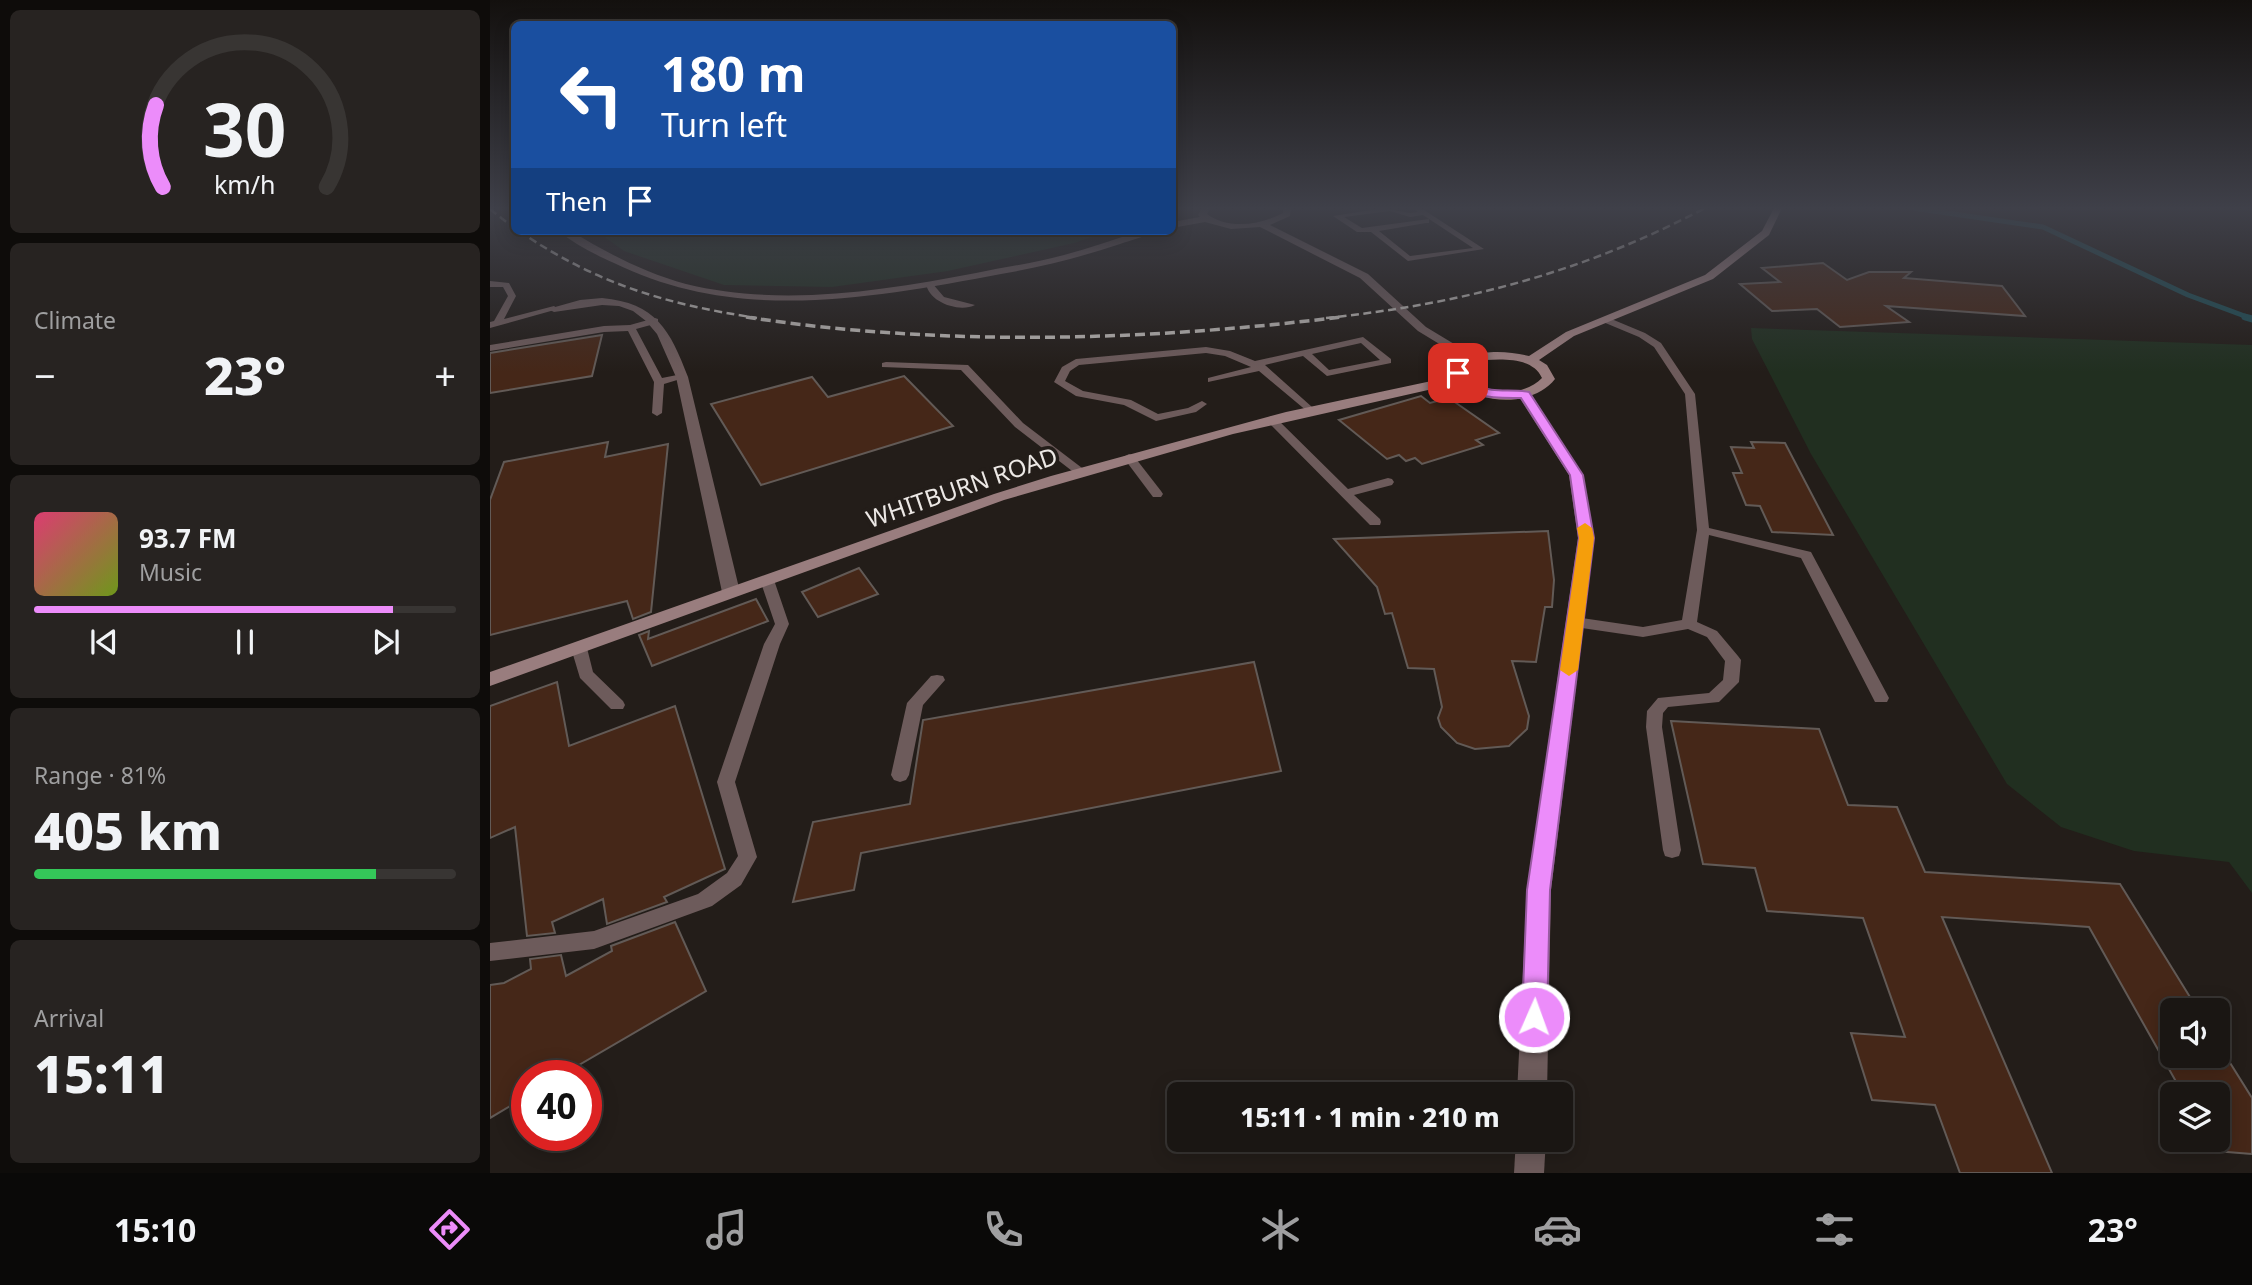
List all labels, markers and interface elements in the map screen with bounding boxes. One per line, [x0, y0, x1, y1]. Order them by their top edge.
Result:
text: 180 m [661, 40, 806, 106]
icon: left [546, 49, 637, 140]
text: 30 [203, 80, 287, 179]
text: Turn left [661, 103, 787, 146]
text: km/h [214, 167, 276, 201]
icon: arrive [621, 182, 659, 220]
text: Then [546, 183, 607, 219]
text: Climate [34, 304, 116, 336]
text: 23° [204, 339, 286, 410]
pin [1428, 343, 1488, 403]
text: − [34, 349, 56, 401]
text: + [434, 349, 456, 401]
icon: arrive [1439, 354, 1477, 392]
street label: WHITBURN ROAD [861, 438, 1062, 535]
text: 93.7 FM [139, 520, 236, 556]
text: Music [139, 556, 202, 588]
icon: previous [85, 623, 123, 661]
icon: pause [226, 623, 264, 661]
icon: next [367, 623, 405, 661]
text: Range · 81% [34, 759, 166, 791]
text: 405 km [34, 794, 222, 865]
position arrow [1497, 980, 1571, 1054]
map controls [2160, 998, 2230, 1152]
button: sound [2160, 998, 2230, 1068]
text: Arrival [34, 1002, 104, 1034]
text: 15:11 [34, 1037, 169, 1108]
speed limit sign: 40 [511, 1060, 602, 1151]
button: layers [2160, 1082, 2230, 1152]
text: 15:11 · 1 min · 210 m [1240, 1099, 1500, 1135]
icon: directions [425, 1205, 474, 1254]
icon: music [702, 1205, 751, 1254]
icon: phone [979, 1205, 1028, 1254]
icon: climate [1256, 1205, 1305, 1254]
icon: car [1533, 1205, 1582, 1254]
icon: filters [1810, 1205, 1859, 1254]
text: 15:10 [114, 1208, 196, 1251]
text: 23° [2088, 1208, 2138, 1251]

